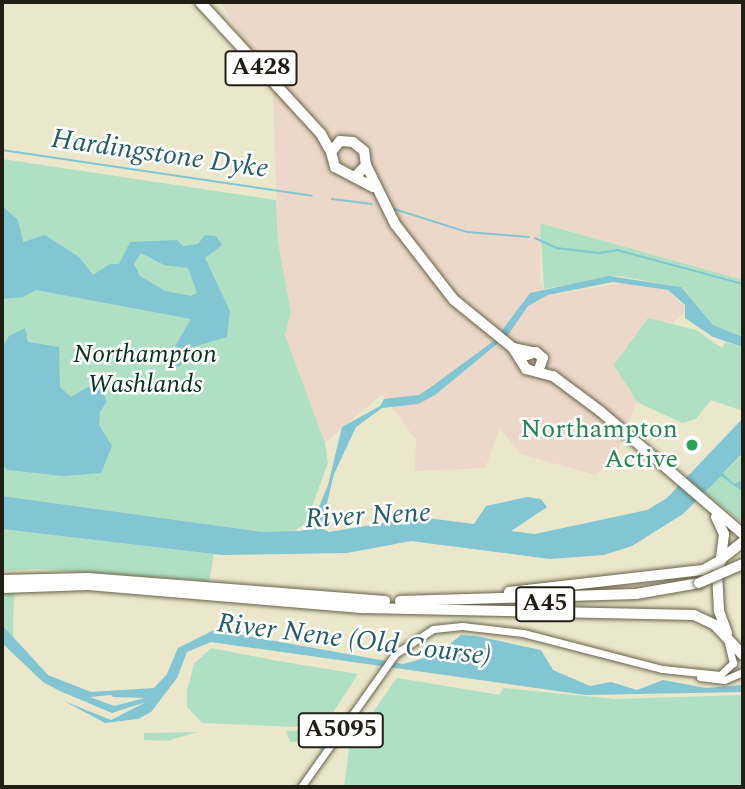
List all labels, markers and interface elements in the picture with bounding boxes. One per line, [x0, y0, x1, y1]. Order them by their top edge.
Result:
road number: A428 [224, 47, 298, 88]
water label: Hardingstone Dyke [49, 122, 271, 186]
park label: Northampton Washlands [73, 339, 217, 400]
place label: Northampton Active [520, 414, 678, 476]
marker: Northampton Active [684, 437, 700, 453]
water label: River Nene [304, 496, 432, 536]
road number: A45 [514, 584, 576, 624]
water label: River Nene (Old Course) [215, 607, 493, 673]
road number: A5095 [297, 710, 385, 750]

